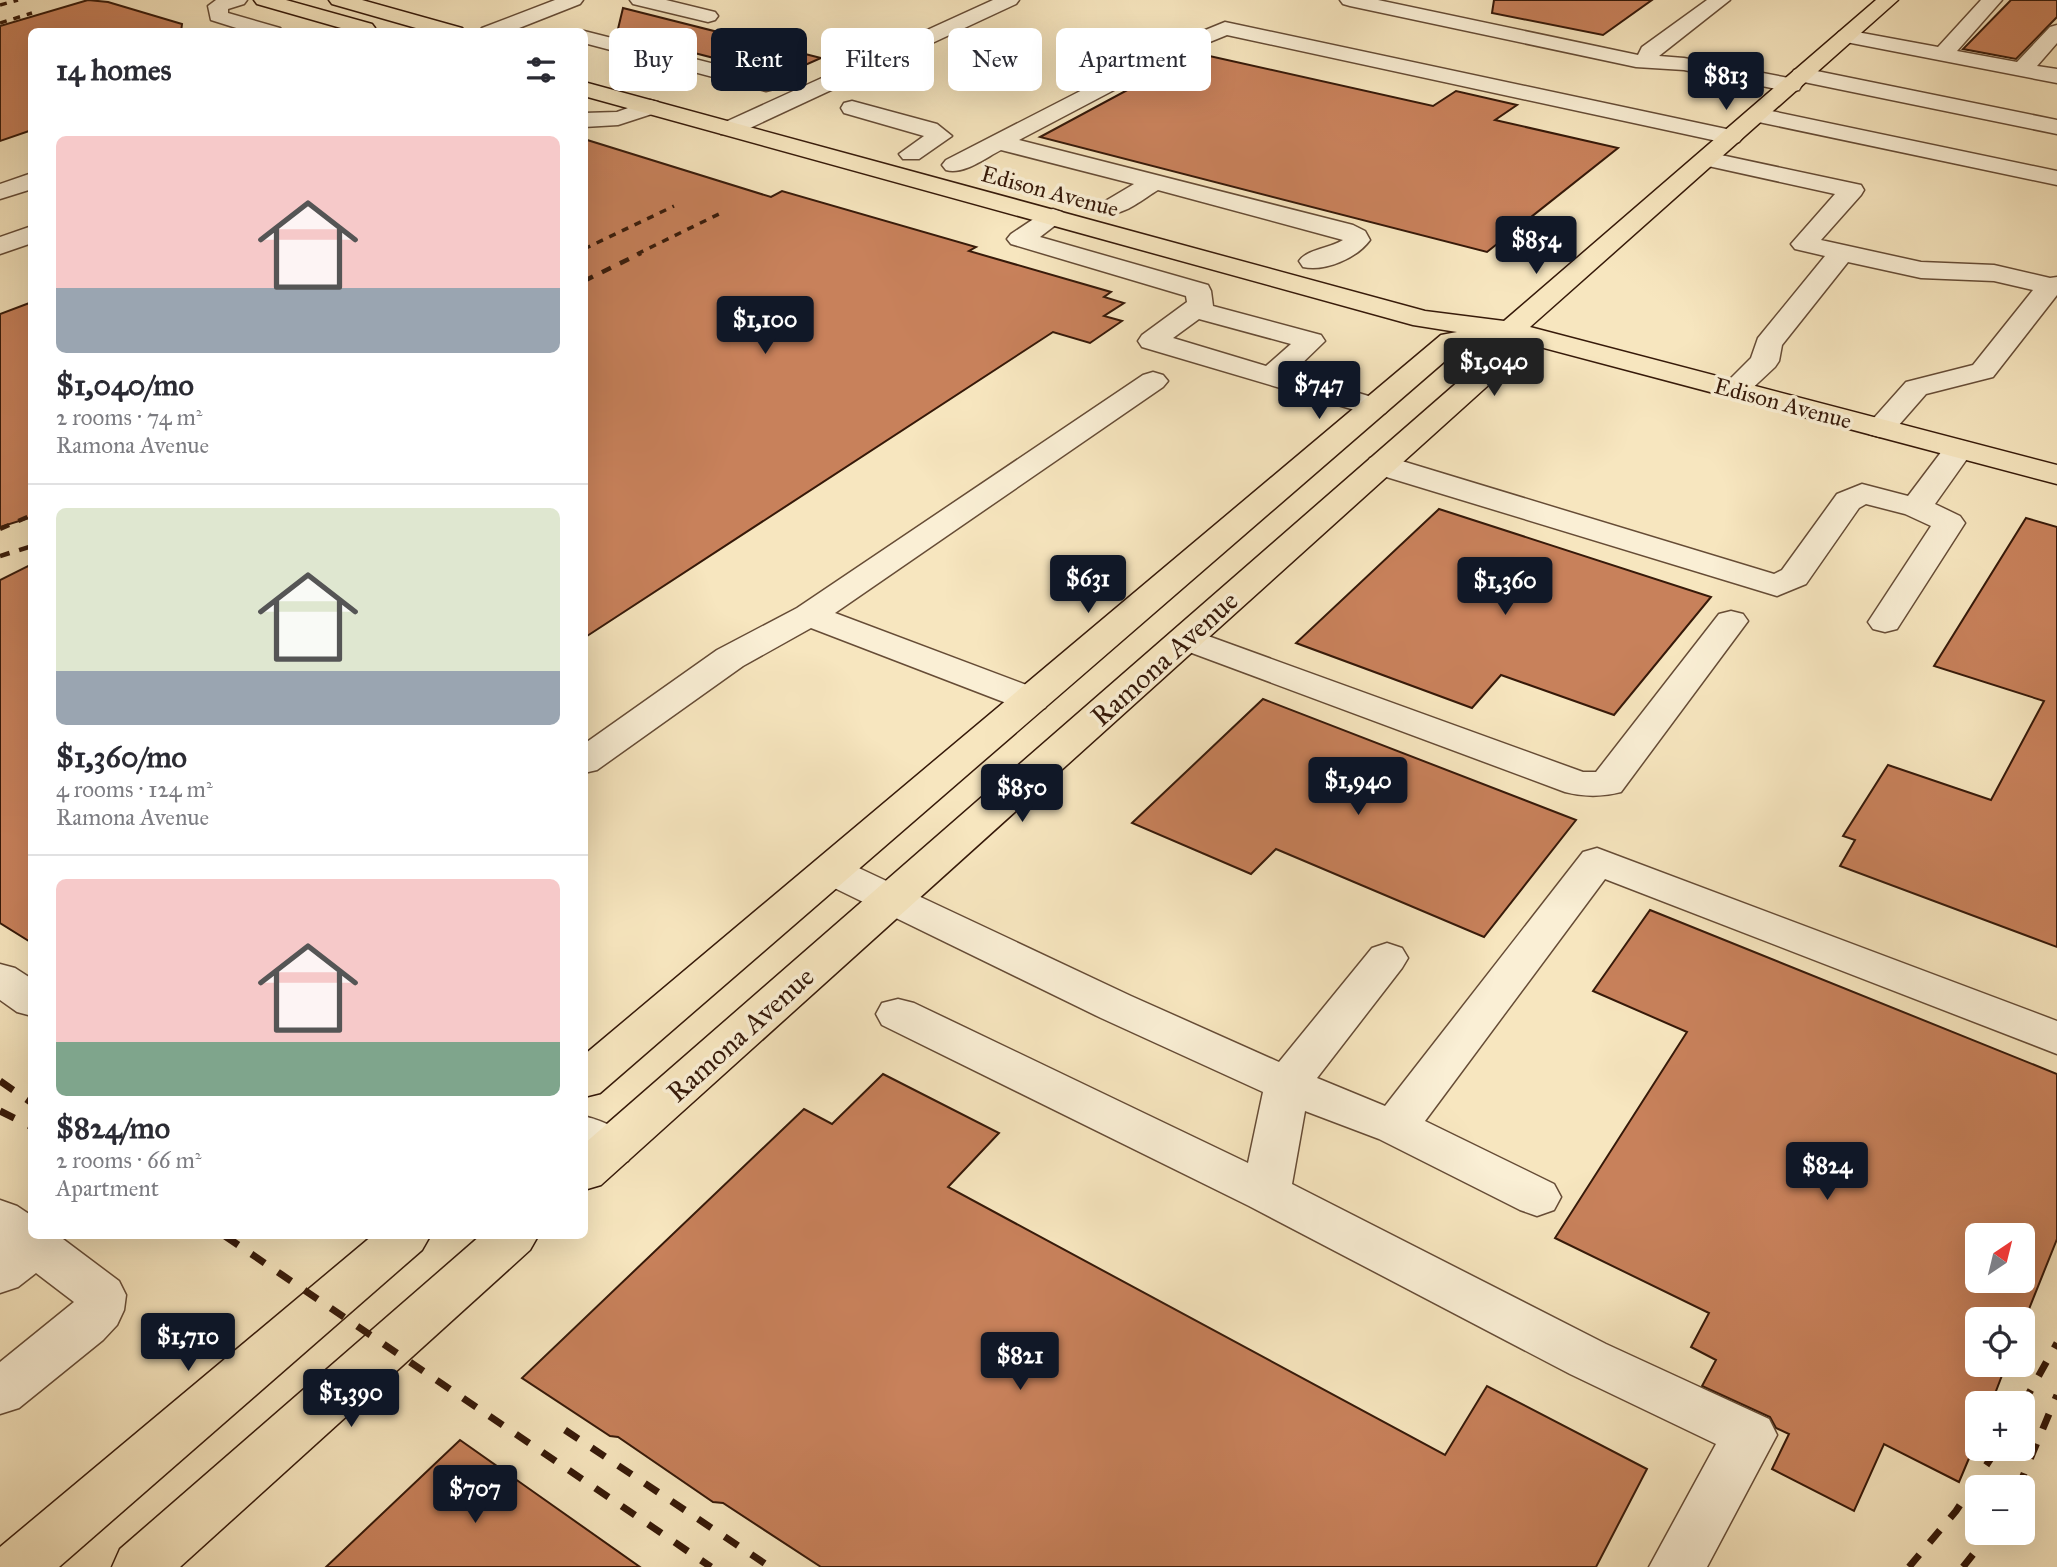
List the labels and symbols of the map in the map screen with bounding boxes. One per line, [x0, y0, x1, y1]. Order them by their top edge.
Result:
pin: $813 [1685, 52, 1767, 112]
street label: Edison Avenue [978, 159, 1122, 223]
pin: $854 [1495, 216, 1577, 276]
pin: $1,100 [708, 296, 822, 356]
pin: $1,040 [1437, 338, 1551, 398]
pin: $747 [1278, 362, 1360, 421]
street label: Edison Avenue [1711, 371, 1855, 435]
pin: $631 [1047, 556, 1129, 615]
pin: $1,360 [1448, 558, 1562, 617]
street label: Ramona Avenue [1083, 583, 1245, 734]
pin: $1,940 [1301, 758, 1415, 817]
pin: $850 [981, 764, 1063, 824]
street label: Ramona Avenue [659, 959, 821, 1110]
pin: $824 [1786, 1142, 1868, 1202]
north arrow [1965, 1223, 2035, 1293]
pin: $1,710 [131, 1314, 245, 1373]
pin: $821 [979, 1332, 1061, 1392]
pin: $1,390 [294, 1370, 408, 1429]
pin: $707 [434, 1466, 516, 1525]

